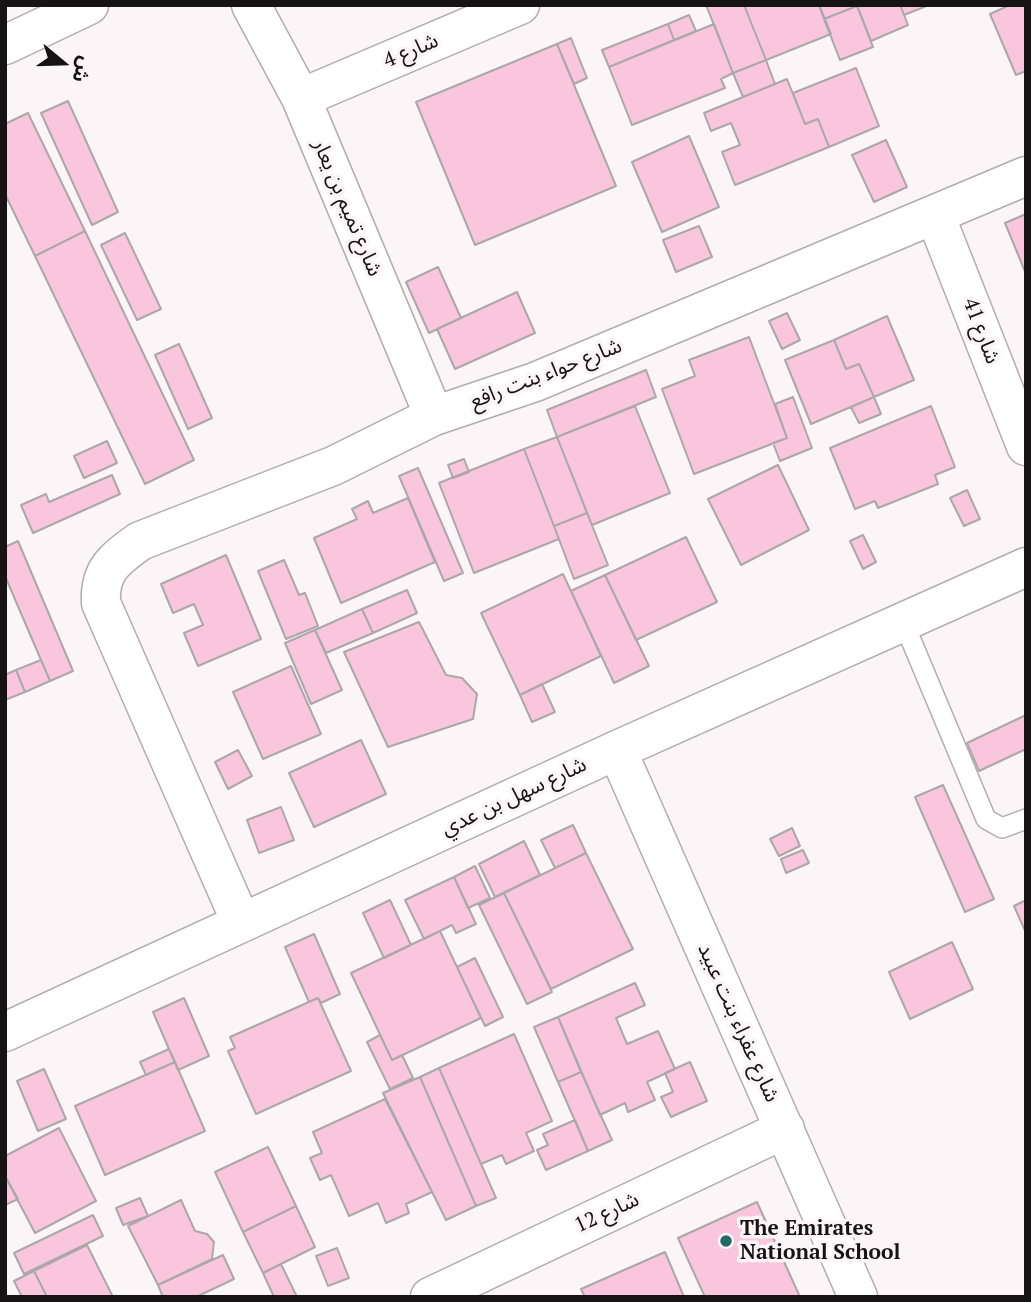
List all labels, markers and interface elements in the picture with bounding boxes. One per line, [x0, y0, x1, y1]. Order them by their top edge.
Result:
north arrow [28, 28, 98, 98]
street label: شارع 4 [380, 28, 442, 74]
text: ش [67, 54, 99, 86]
street label: شارع تميم بن يعار [307, 136, 387, 280]
street label: شارع 41 [957, 295, 1005, 367]
street label: شارع حواء بنت رافع [466, 333, 626, 415]
street label: شارع سهل بن عدي [437, 752, 591, 842]
street label: شارع عفراء بنت عبيد [692, 940, 784, 1106]
street label: شارع 12 [571, 1187, 643, 1239]
place label: The Emirates National School [740, 1216, 901, 1266]
marker: The Emirates National School [718, 1233, 734, 1249]

